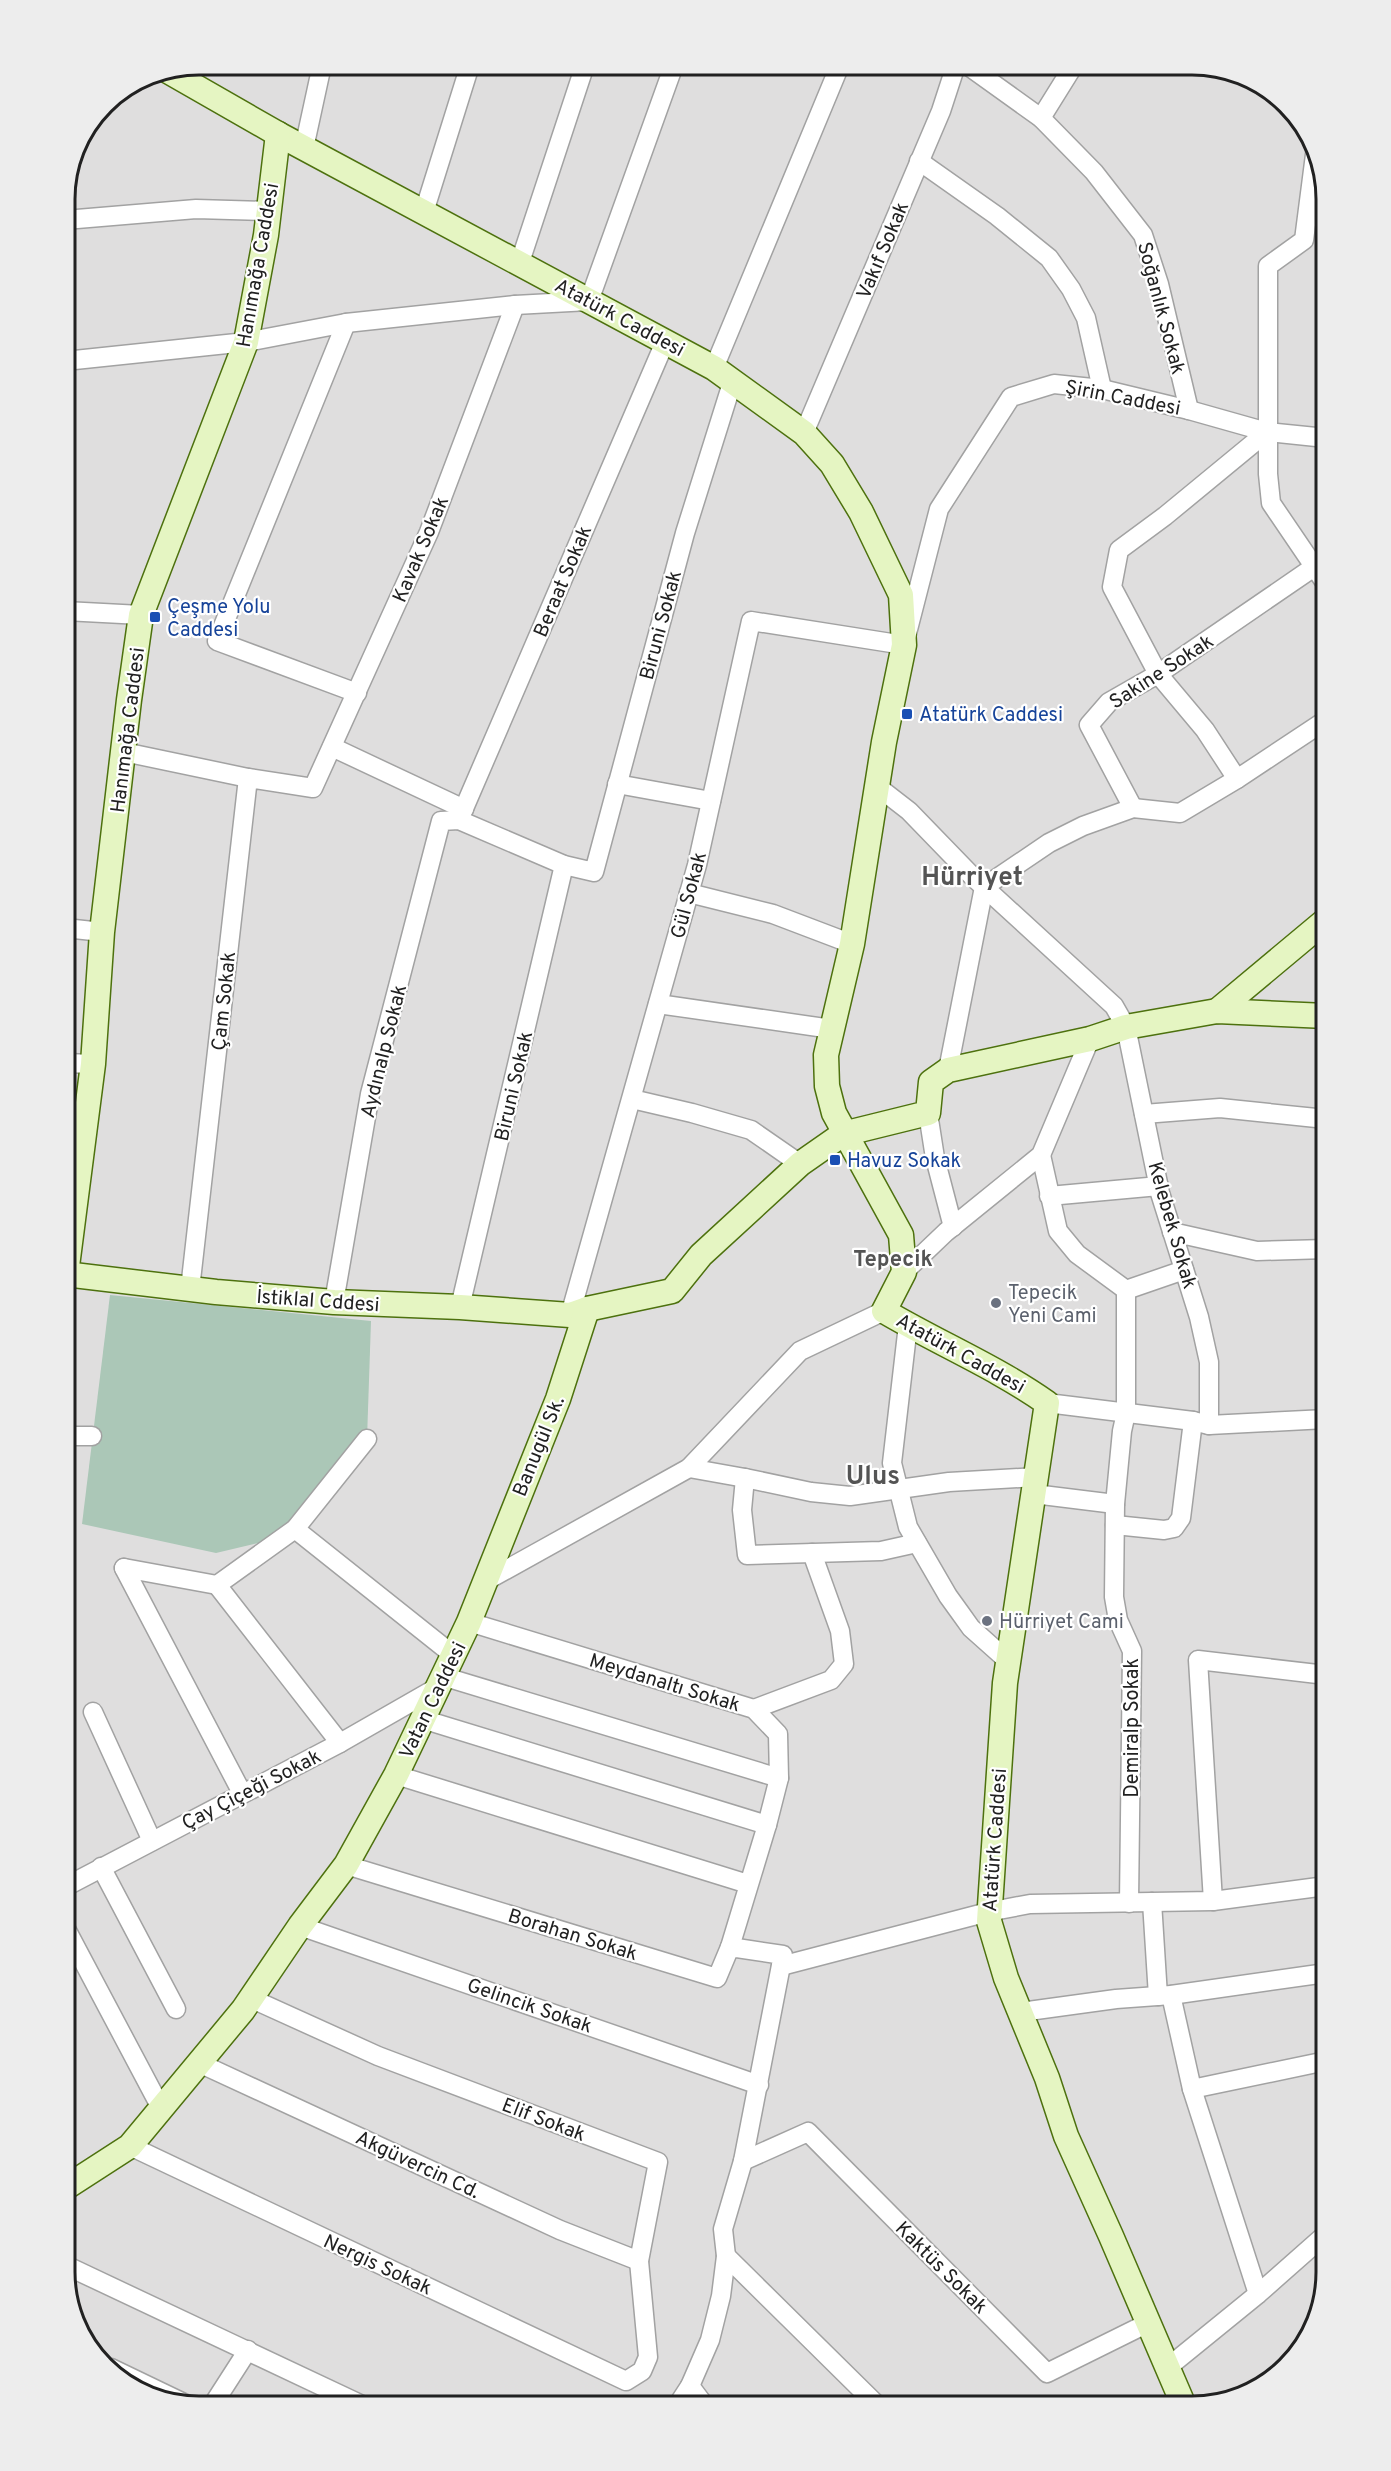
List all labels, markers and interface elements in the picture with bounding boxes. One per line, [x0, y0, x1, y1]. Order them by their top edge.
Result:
street label: Hanımağa Caddesi [232, 181, 286, 350]
street label: Vakıf Sokak [852, 198, 916, 303]
street label: Soğanlık Sokak [1130, 239, 1190, 378]
street label: Atatürk Caddesi [549, 273, 689, 364]
street label: Şirin Caddesi [1063, 375, 1183, 423]
street label: Kavak Sokak [388, 493, 456, 607]
street label: Beraat Sokak [529, 522, 599, 642]
street label: Biruni Sokak [635, 568, 689, 683]
place label: Çeşme Yolu Caddesi [167, 595, 270, 644]
marker: Çeşme Yolu Caddesi [148, 610, 162, 624]
street label: Sakine Sokak [1105, 629, 1219, 716]
street label: Hanımağa Caddesi [106, 646, 152, 815]
place label: Atatürk Caddesi [919, 703, 1063, 729]
marker: Atatürk Caddesi [900, 707, 914, 721]
street label: Gül Sokak [666, 849, 714, 942]
district label: Hürriyet [921, 862, 1023, 895]
street label: Çam Sokak [207, 950, 243, 1052]
street label: Aydınalp Sokak [356, 982, 414, 1121]
street label: Biruni Sokak [490, 1029, 540, 1144]
place label: Havuz Sokak [847, 1149, 961, 1175]
marker: Havuz Sokak [828, 1153, 842, 1167]
street label: Kelebek Sokak [1141, 1159, 1202, 1292]
district label: Tepecik [853, 1247, 933, 1274]
place label: Tepecik Yeni Cami [1008, 1281, 1097, 1330]
street label: İstiklal Cddesi [255, 1284, 380, 1319]
marker: Tepecik Yeni Cami [989, 1296, 1003, 1310]
street label: Atatürk Caddesi [891, 1308, 1029, 1401]
street label: Banugül Sk. [508, 1393, 572, 1501]
district label: Ulus [846, 1461, 900, 1494]
place label: Hürriyet Cami [999, 1610, 1124, 1636]
marker: Hürriyet Cami [980, 1614, 994, 1628]
street label: Vatan Caddesi [394, 1638, 473, 1764]
street label: Meydanaltı Sokak [586, 1649, 743, 1719]
street label: Demiralp Sokak [1120, 1658, 1146, 1798]
street label: Çay Çiçeği Sokak [178, 1744, 326, 1837]
street label: Atatürk Caddesi [978, 1767, 1014, 1913]
street label: Borahan Sokak [504, 1904, 640, 1968]
street label: Gelincik Sokak [463, 1973, 595, 2040]
street label: Elif Sokak [498, 2093, 589, 2149]
street label: Akgüvercin Cd. [351, 2126, 484, 2206]
street label: Kaktüs Sokak [889, 2217, 992, 2320]
street label: Nergis Sokak [319, 2229, 436, 2302]

